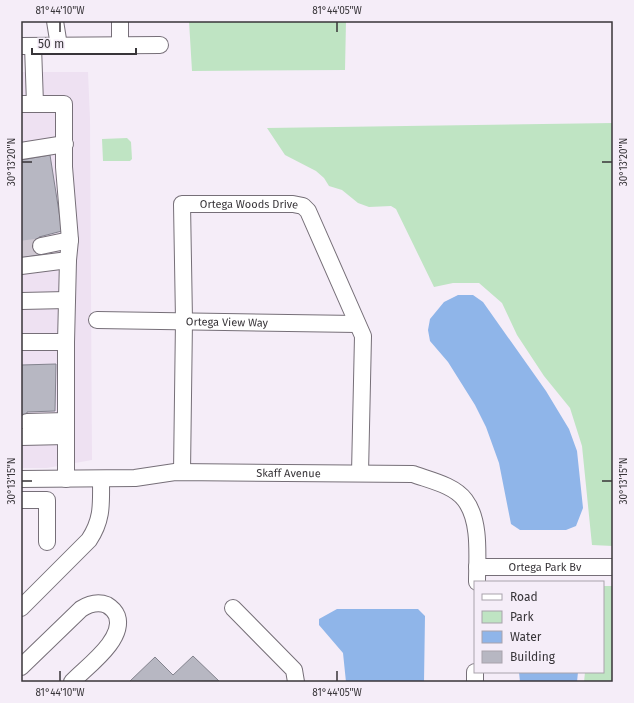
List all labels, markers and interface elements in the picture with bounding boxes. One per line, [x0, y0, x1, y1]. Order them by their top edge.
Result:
text: 81°44'10"W [35, 5, 85, 17]
text: 81°44'05"W [312, 5, 363, 17]
scale bar [32, 30, 136, 56]
text: 50 m [38, 37, 64, 51]
text: 30°13'20"N [6, 138, 18, 186]
text: 30°13'20"N [618, 138, 630, 186]
street label: Ortega Woods Drive [200, 198, 299, 212]
street label: Ortega View Way [186, 315, 269, 330]
text: 30°13'15"N [6, 457, 18, 505]
text: 30°13'15"N [618, 457, 630, 505]
street label: Skaff Avenue [256, 467, 321, 480]
street label: Ortega Park Bv [509, 561, 582, 574]
legend [474, 581, 604, 673]
text: Road [510, 590, 538, 604]
text: Park [510, 610, 534, 624]
text: Water [510, 630, 542, 644]
text: Building [510, 650, 556, 664]
text: 81°44'10"W [35, 687, 85, 699]
text: 81°44'05"W [312, 687, 363, 699]

